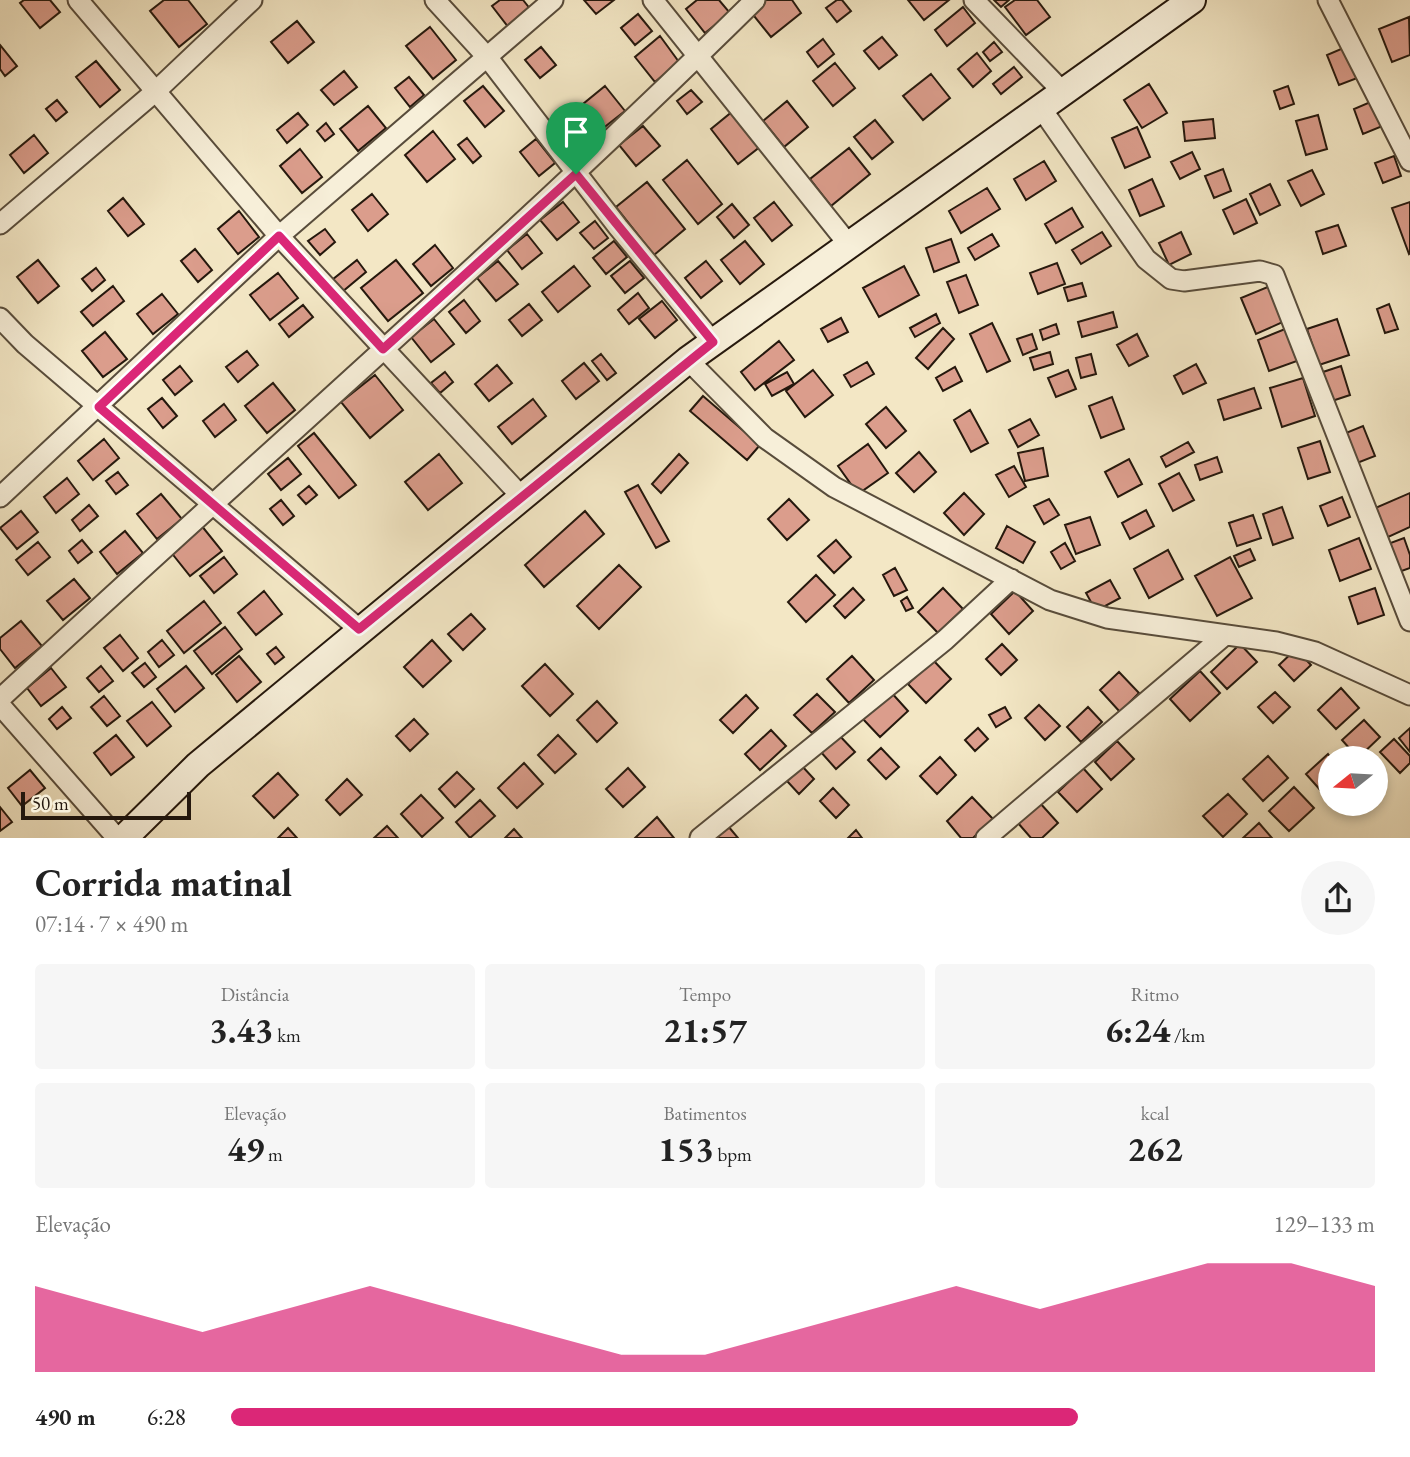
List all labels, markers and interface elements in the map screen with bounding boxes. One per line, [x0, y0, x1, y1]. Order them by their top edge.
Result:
pin [546, 102, 606, 174]
icon: arrive [557, 113, 595, 151]
north arrow [1318, 746, 1388, 816]
map controls [1318, 746, 1388, 816]
scale bar [21, 788, 191, 820]
text: 50 m [32, 791, 69, 816]
text: Corrida matinal [35, 858, 292, 907]
button: share [1301, 861, 1375, 935]
text: 07:14 · 7 × 490 m [35, 909, 188, 939]
text: Distância [221, 982, 289, 1007]
text: Tempo [679, 982, 731, 1007]
text: Ritmo [1131, 982, 1179, 1007]
text: 3.43 [209, 1007, 273, 1052]
text: 21:57 [663, 1007, 747, 1052]
text: 6:24 [1105, 1007, 1170, 1052]
text: km [273, 1023, 301, 1048]
text: /km [1170, 1023, 1205, 1048]
text: Elevação [224, 1101, 286, 1126]
text: Batimentos [663, 1101, 747, 1126]
text: kcal [1141, 1101, 1169, 1126]
text: 49 [227, 1126, 264, 1171]
text: 153 [658, 1126, 714, 1171]
text: 262 [1127, 1126, 1183, 1171]
text: m [264, 1142, 283, 1167]
text: bpm [714, 1142, 752, 1167]
text: Elevação [35, 1209, 111, 1239]
text: 129–133 m [1274, 1209, 1375, 1239]
text: 490 m [35, 1402, 96, 1432]
text: 6:28 [147, 1402, 186, 1432]

